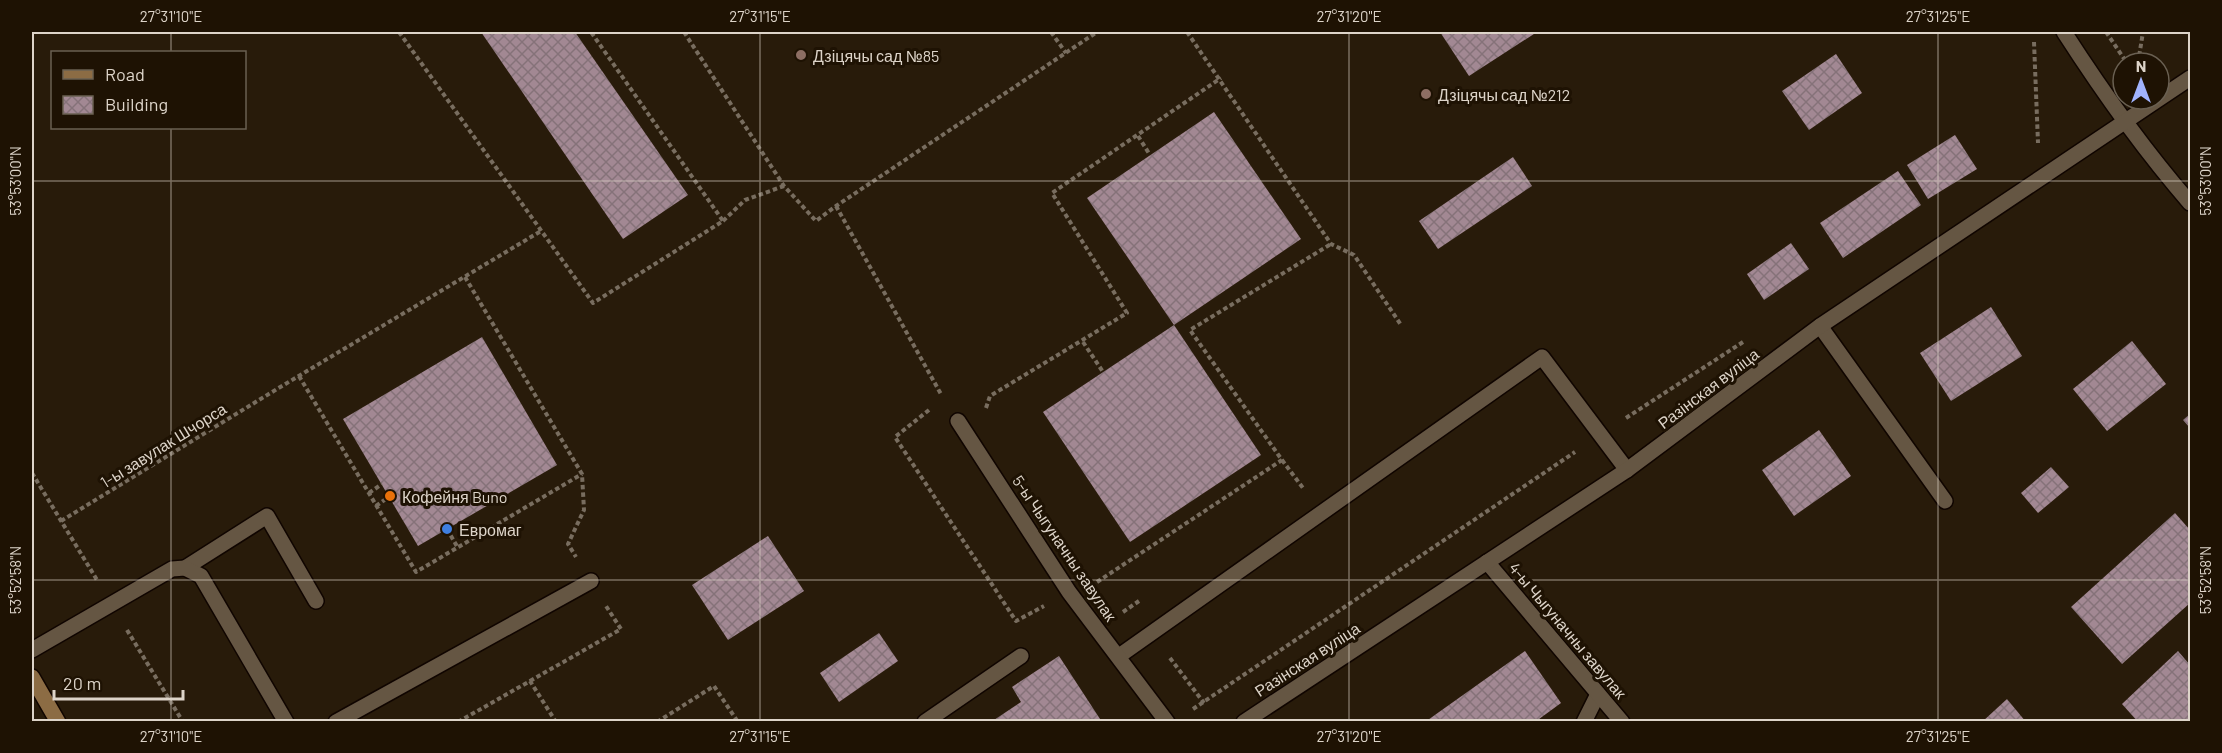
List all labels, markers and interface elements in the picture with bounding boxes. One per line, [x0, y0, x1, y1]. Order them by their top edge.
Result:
text: 27°31'10"E [140, 7, 202, 25]
text: 27°31'15"E [729, 7, 791, 25]
text: 27°31'20"E [1316, 7, 1382, 25]
text: 27°31'25"E [1906, 7, 1970, 25]
place label: Дзіцячы сад №85 [813, 46, 939, 65]
marker: Дзіцячы сад №85 [794, 48, 808, 62]
legend [51, 51, 246, 129]
north arrow [2111, 51, 2171, 111]
text: N [2136, 56, 2146, 75]
text: Road [105, 63, 145, 85]
place label: Дзіцячы сад №212 [1438, 85, 1570, 104]
marker: Дзіцячы сад №212 [1419, 87, 1433, 101]
text: Building [105, 93, 168, 115]
text: 53°53'00"N [6, 146, 24, 216]
text: 53°53'00"N [2196, 146, 2214, 216]
street label: Разінская вуліца [1654, 344, 1762, 432]
street label: 1-ы завулак Шчорса [97, 399, 230, 491]
street label: 5-ы Чыгуначны завулак [1009, 471, 1121, 625]
place label: Кофейня Buno [402, 487, 508, 506]
marker: Кофейня Buno [383, 489, 397, 503]
place label: Евромаг [459, 520, 522, 539]
marker: Евромаг [440, 522, 454, 536]
text: 53°52'58"N [6, 546, 24, 614]
text: 53°52'58"N [2196, 546, 2214, 614]
street label: 4-ы Чыгуначны завулак [1505, 558, 1631, 703]
street label: Разінская вуліца [1251, 618, 1363, 700]
scale bar [54, 663, 183, 701]
text: 20 m [63, 672, 101, 694]
text: 27°31'10"E [140, 727, 202, 745]
text: 27°31'15"E [729, 727, 791, 745]
text: 27°31'20"E [1316, 727, 1382, 745]
text: 27°31'25"E [1906, 727, 1970, 745]

